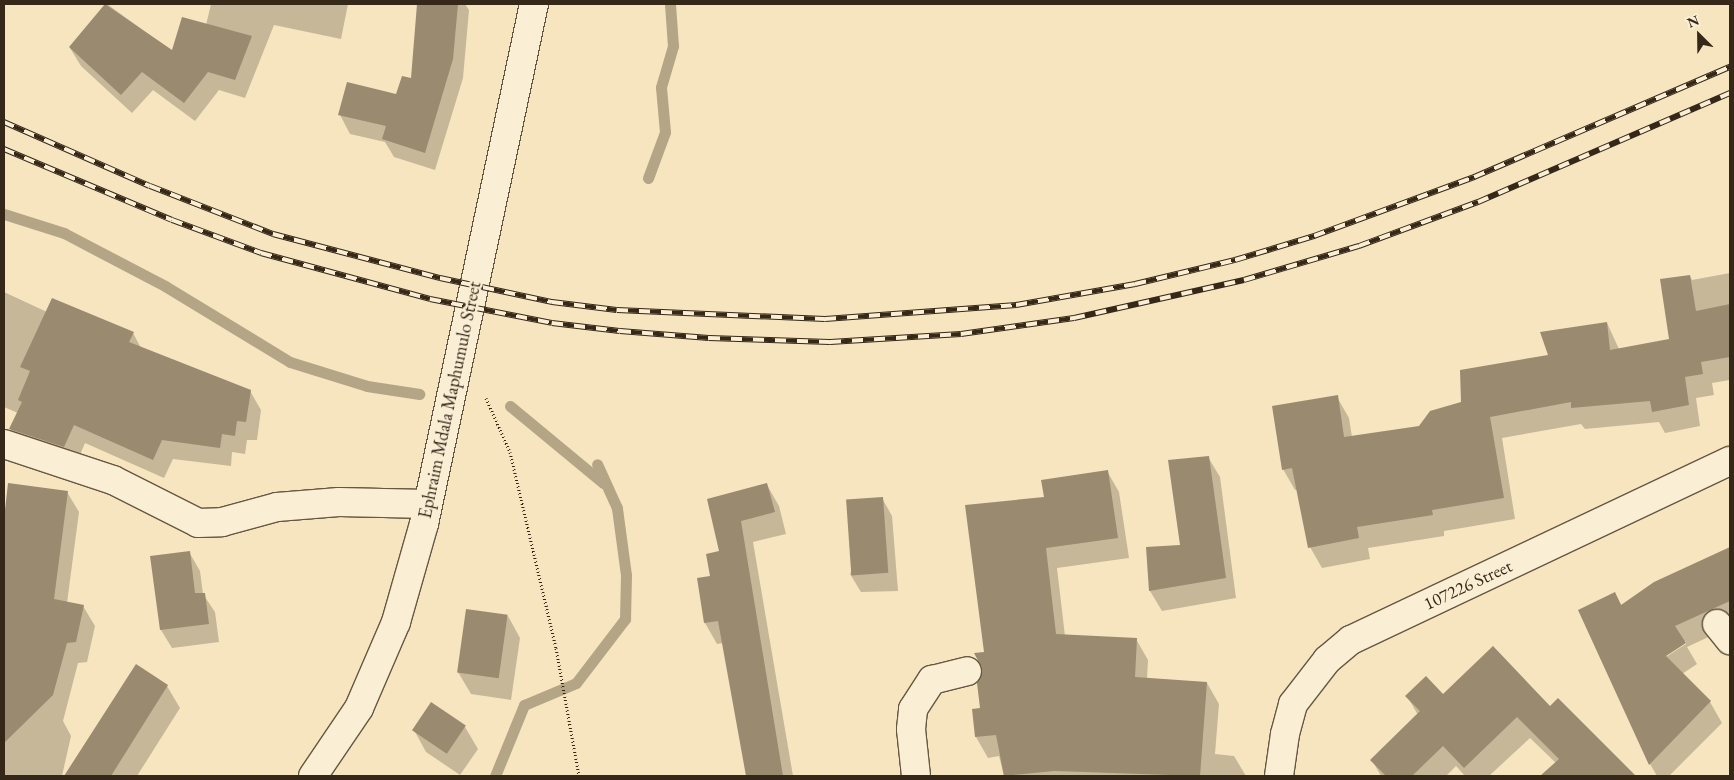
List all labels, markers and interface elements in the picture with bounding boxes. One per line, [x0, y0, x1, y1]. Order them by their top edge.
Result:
north arrow [1674, 10, 1724, 60]
text: N [1684, 11, 1702, 32]
street label: Ephraim Mdala Maphumulo Street [414, 280, 486, 520]
street label: 107226 Street [1420, 555, 1516, 615]

